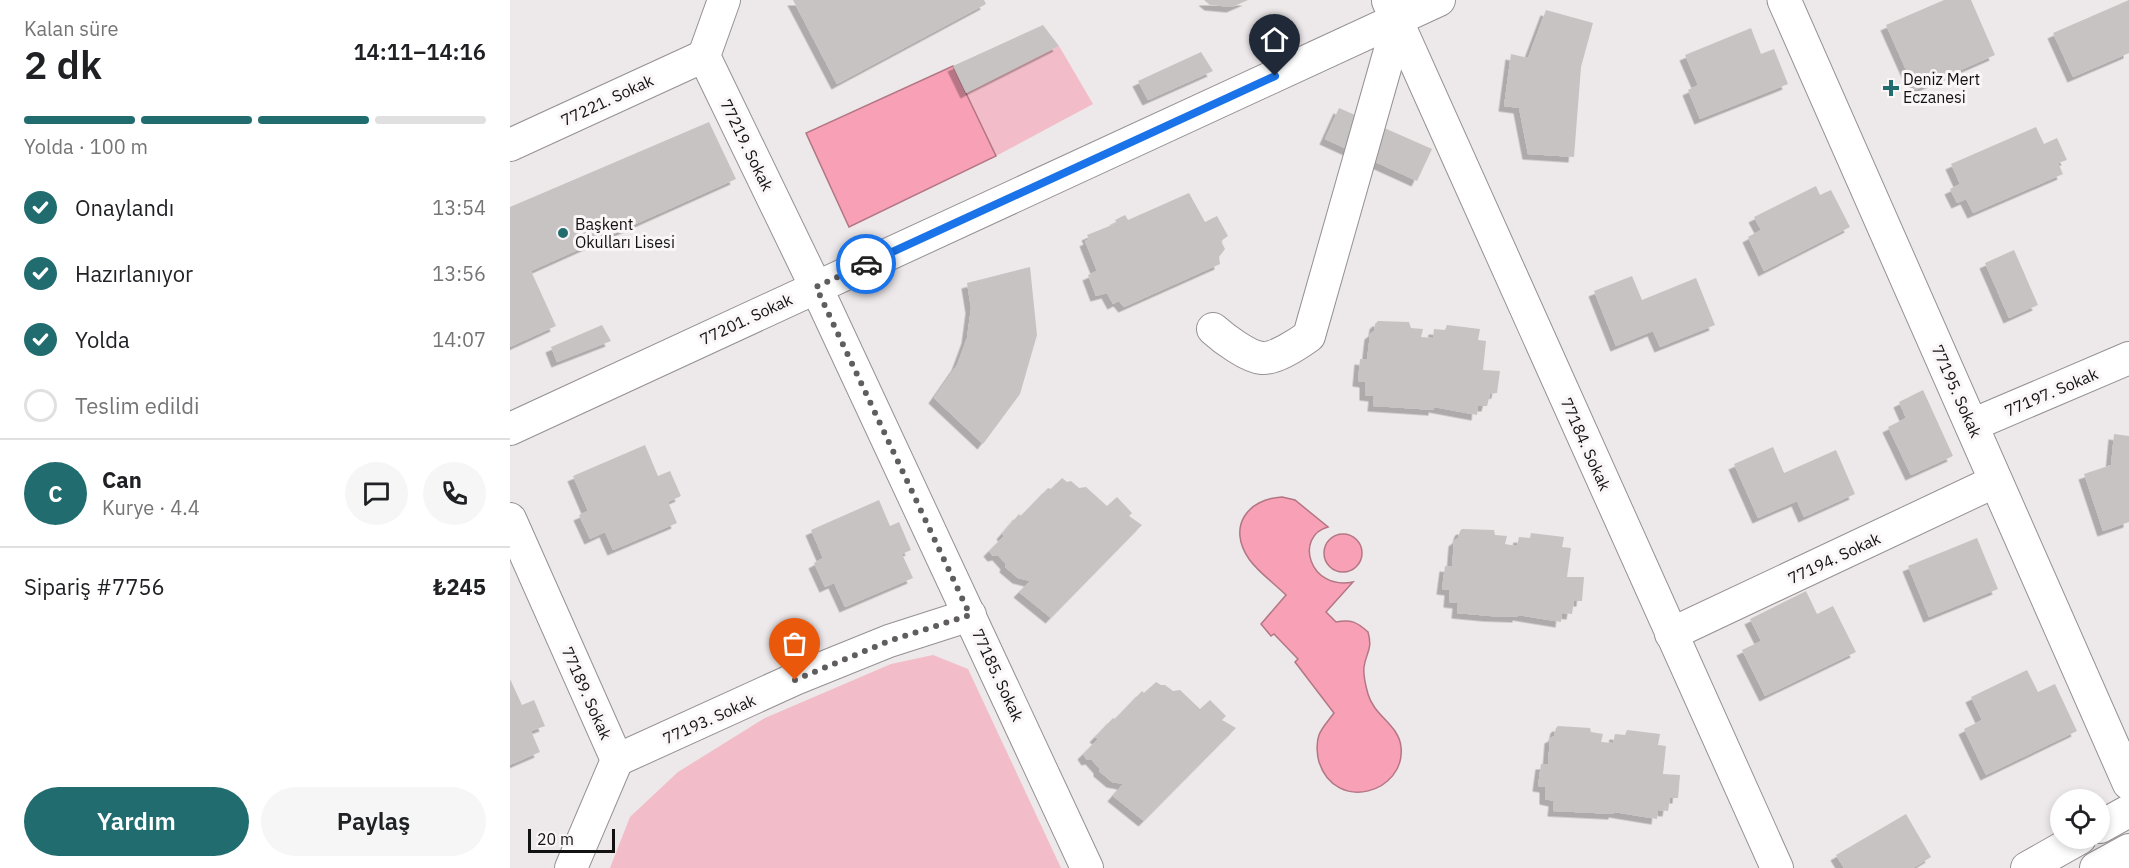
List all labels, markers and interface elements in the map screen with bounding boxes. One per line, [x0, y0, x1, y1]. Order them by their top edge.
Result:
pin [1249, 14, 1300, 76]
text: Kalan süre [24, 15, 119, 42]
icon: home [1258, 23, 1291, 56]
text: 14:11–14:16 [353, 37, 486, 66]
text: 2 dk [24, 39, 102, 90]
place label: Deniz Mert Eczanesi [1903, 69, 1980, 107]
street label: 77221. Sokak [558, 70, 657, 130]
marker: Deniz Mert Eczanesi [1884, 81, 1898, 95]
street label: 77219. Sokak [716, 96, 778, 195]
text: Yolda · 100 m [24, 133, 148, 160]
icon: check [24, 191, 57, 224]
text: Onaylandı [75, 193, 174, 222]
text: 13:54 [432, 194, 486, 221]
place label: Başkent Okulları Lisesi [575, 214, 675, 252]
marker: Başkent Okulları Lisesi [556, 226, 570, 240]
courier [836, 234, 896, 294]
icon: car [850, 248, 883, 281]
icon: check [24, 257, 57, 290]
text: Hazırlanıyor [75, 259, 193, 288]
text: 13:56 [432, 260, 486, 287]
street label: 77201. Sokak [697, 289, 796, 349]
icon: check [24, 323, 57, 356]
text: Yolda [75, 325, 130, 354]
text: 14:07 [432, 326, 486, 353]
street label: 77195. Sokak [1928, 341, 1987, 441]
street label: 77197. Sokak [2001, 363, 2101, 421]
text: Teslim edildi [75, 391, 199, 420]
street label: 77184. Sokak [1557, 394, 1616, 494]
button: chat [345, 462, 408, 525]
button: phone [423, 462, 486, 525]
text: Can [102, 465, 142, 494]
text: C [48, 479, 63, 508]
text: Kurye · 4.4 [102, 494, 200, 521]
street label: 77194. Sokak [1785, 528, 1884, 588]
text: Sipariş #7756 [24, 572, 165, 601]
text: ₺245 [433, 572, 486, 601]
pin [769, 618, 820, 680]
street label: 77185. Sokak [968, 626, 1028, 725]
icon: bag [778, 627, 811, 660]
street label: 77189. Sokak [558, 643, 617, 743]
street label: 77193. Sokak [659, 689, 759, 748]
button: Yardım [24, 787, 249, 856]
button: Paylaş [261, 787, 486, 856]
map controls [2050, 789, 2110, 849]
button: locate [2050, 789, 2110, 849]
scale bar [528, 826, 615, 854]
text: 20 m [537, 829, 574, 849]

